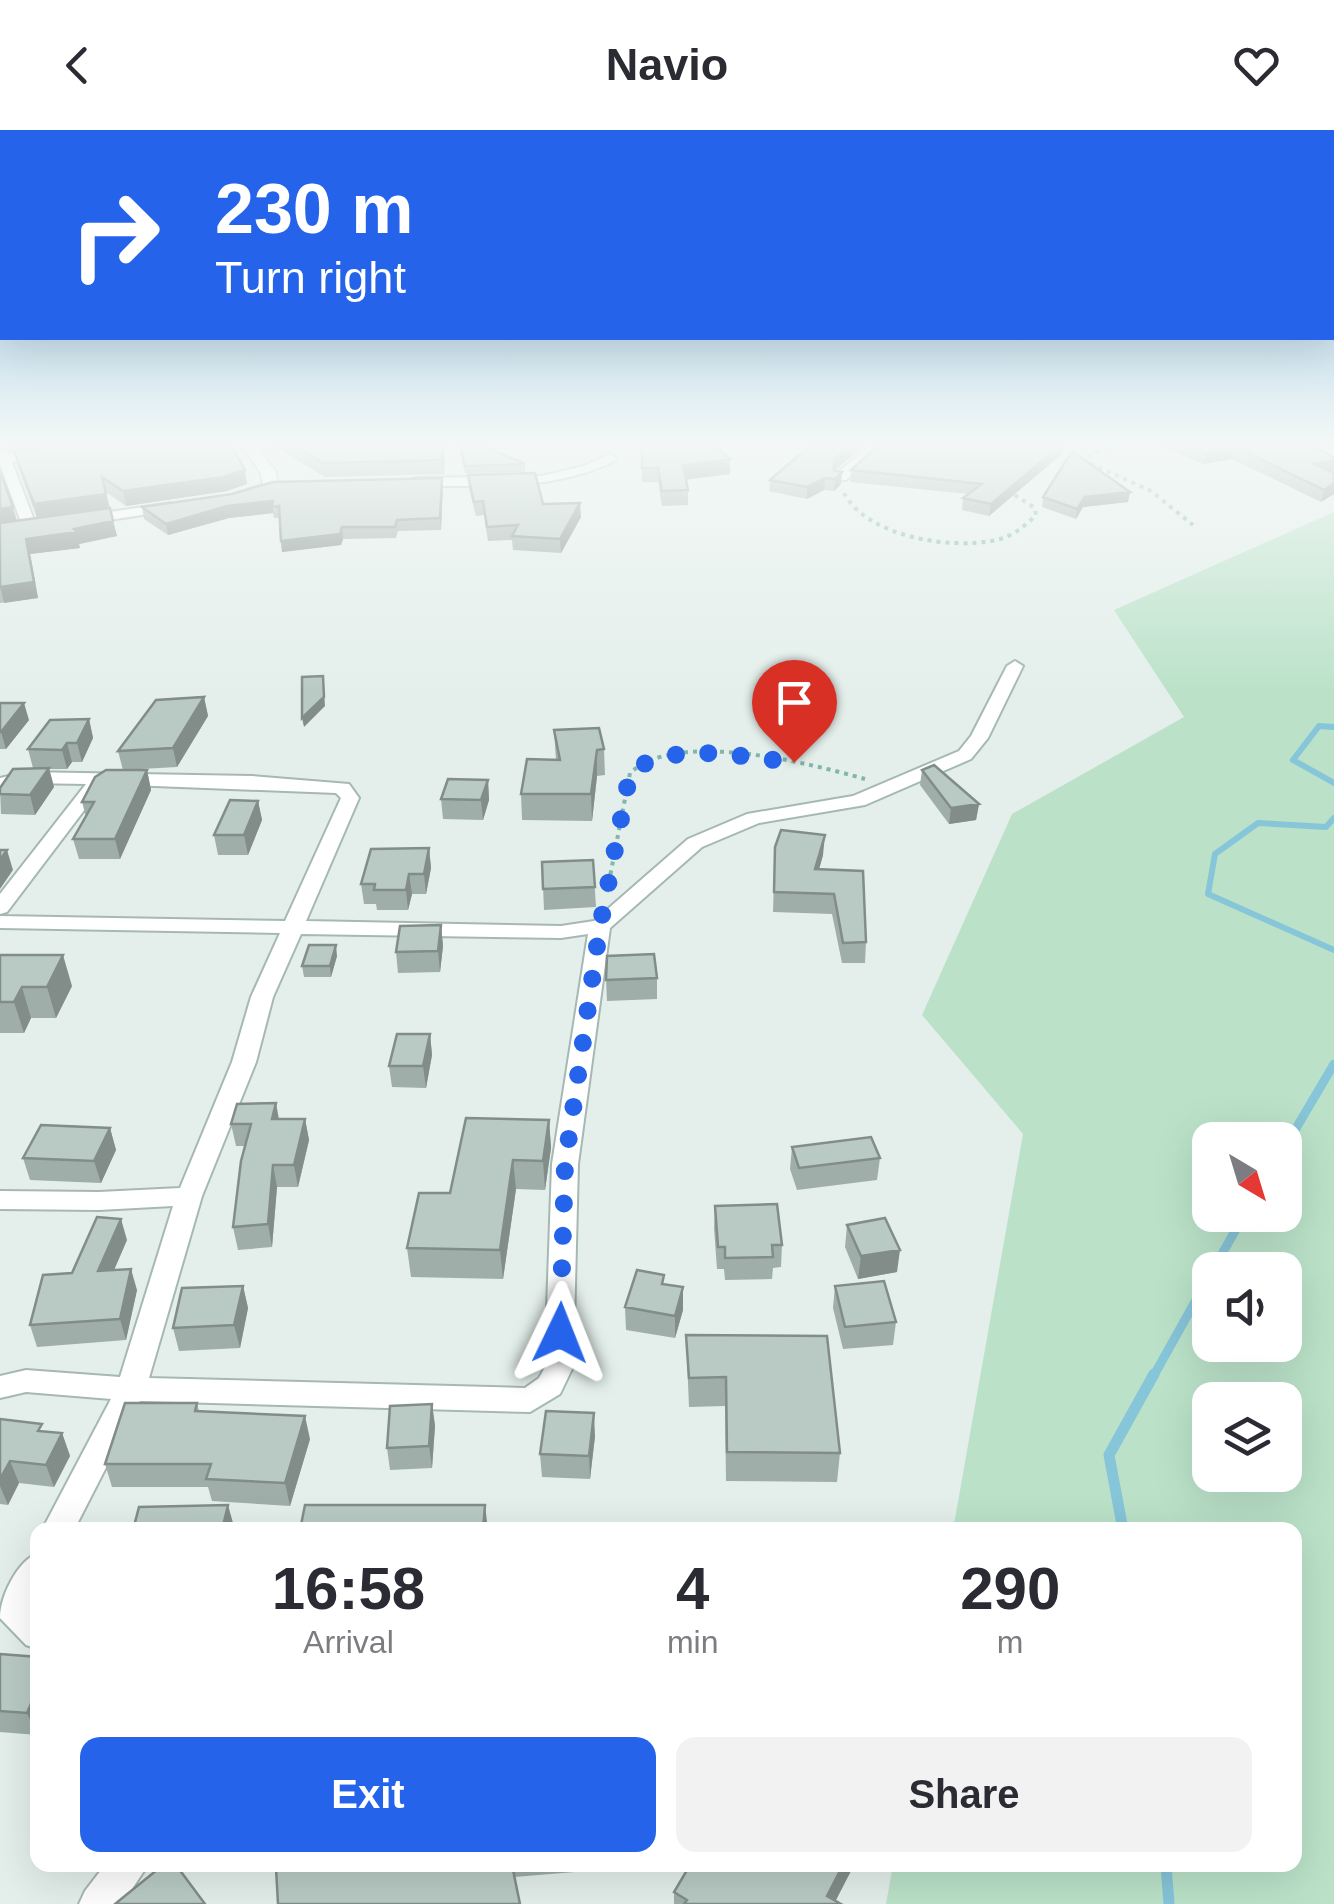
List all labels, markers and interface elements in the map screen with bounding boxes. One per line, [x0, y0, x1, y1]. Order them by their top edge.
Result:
icon: back [50, 38, 105, 93]
icon: heart [1229, 38, 1284, 93]
text: Navio [606, 39, 728, 90]
icon: right [50, 170, 180, 300]
text: 230 m [215, 170, 413, 248]
text: Turn right [215, 252, 406, 303]
pin [752, 660, 837, 763]
icon: arrive [767, 675, 822, 730]
north arrow [1192, 1122, 1302, 1232]
map controls [1192, 1122, 1302, 1492]
button: sound [1192, 1252, 1302, 1362]
position arrow [508, 1281, 612, 1385]
button: layers [1192, 1382, 1302, 1492]
text: 16:58 [272, 1555, 425, 1622]
text: 4 [676, 1555, 709, 1622]
text: 290 [960, 1555, 1060, 1622]
text: Arrival [303, 1624, 394, 1660]
text: min [667, 1624, 718, 1660]
text: m [997, 1624, 1024, 1660]
button: Exit [80, 1737, 656, 1852]
button: Share [676, 1737, 1252, 1852]

